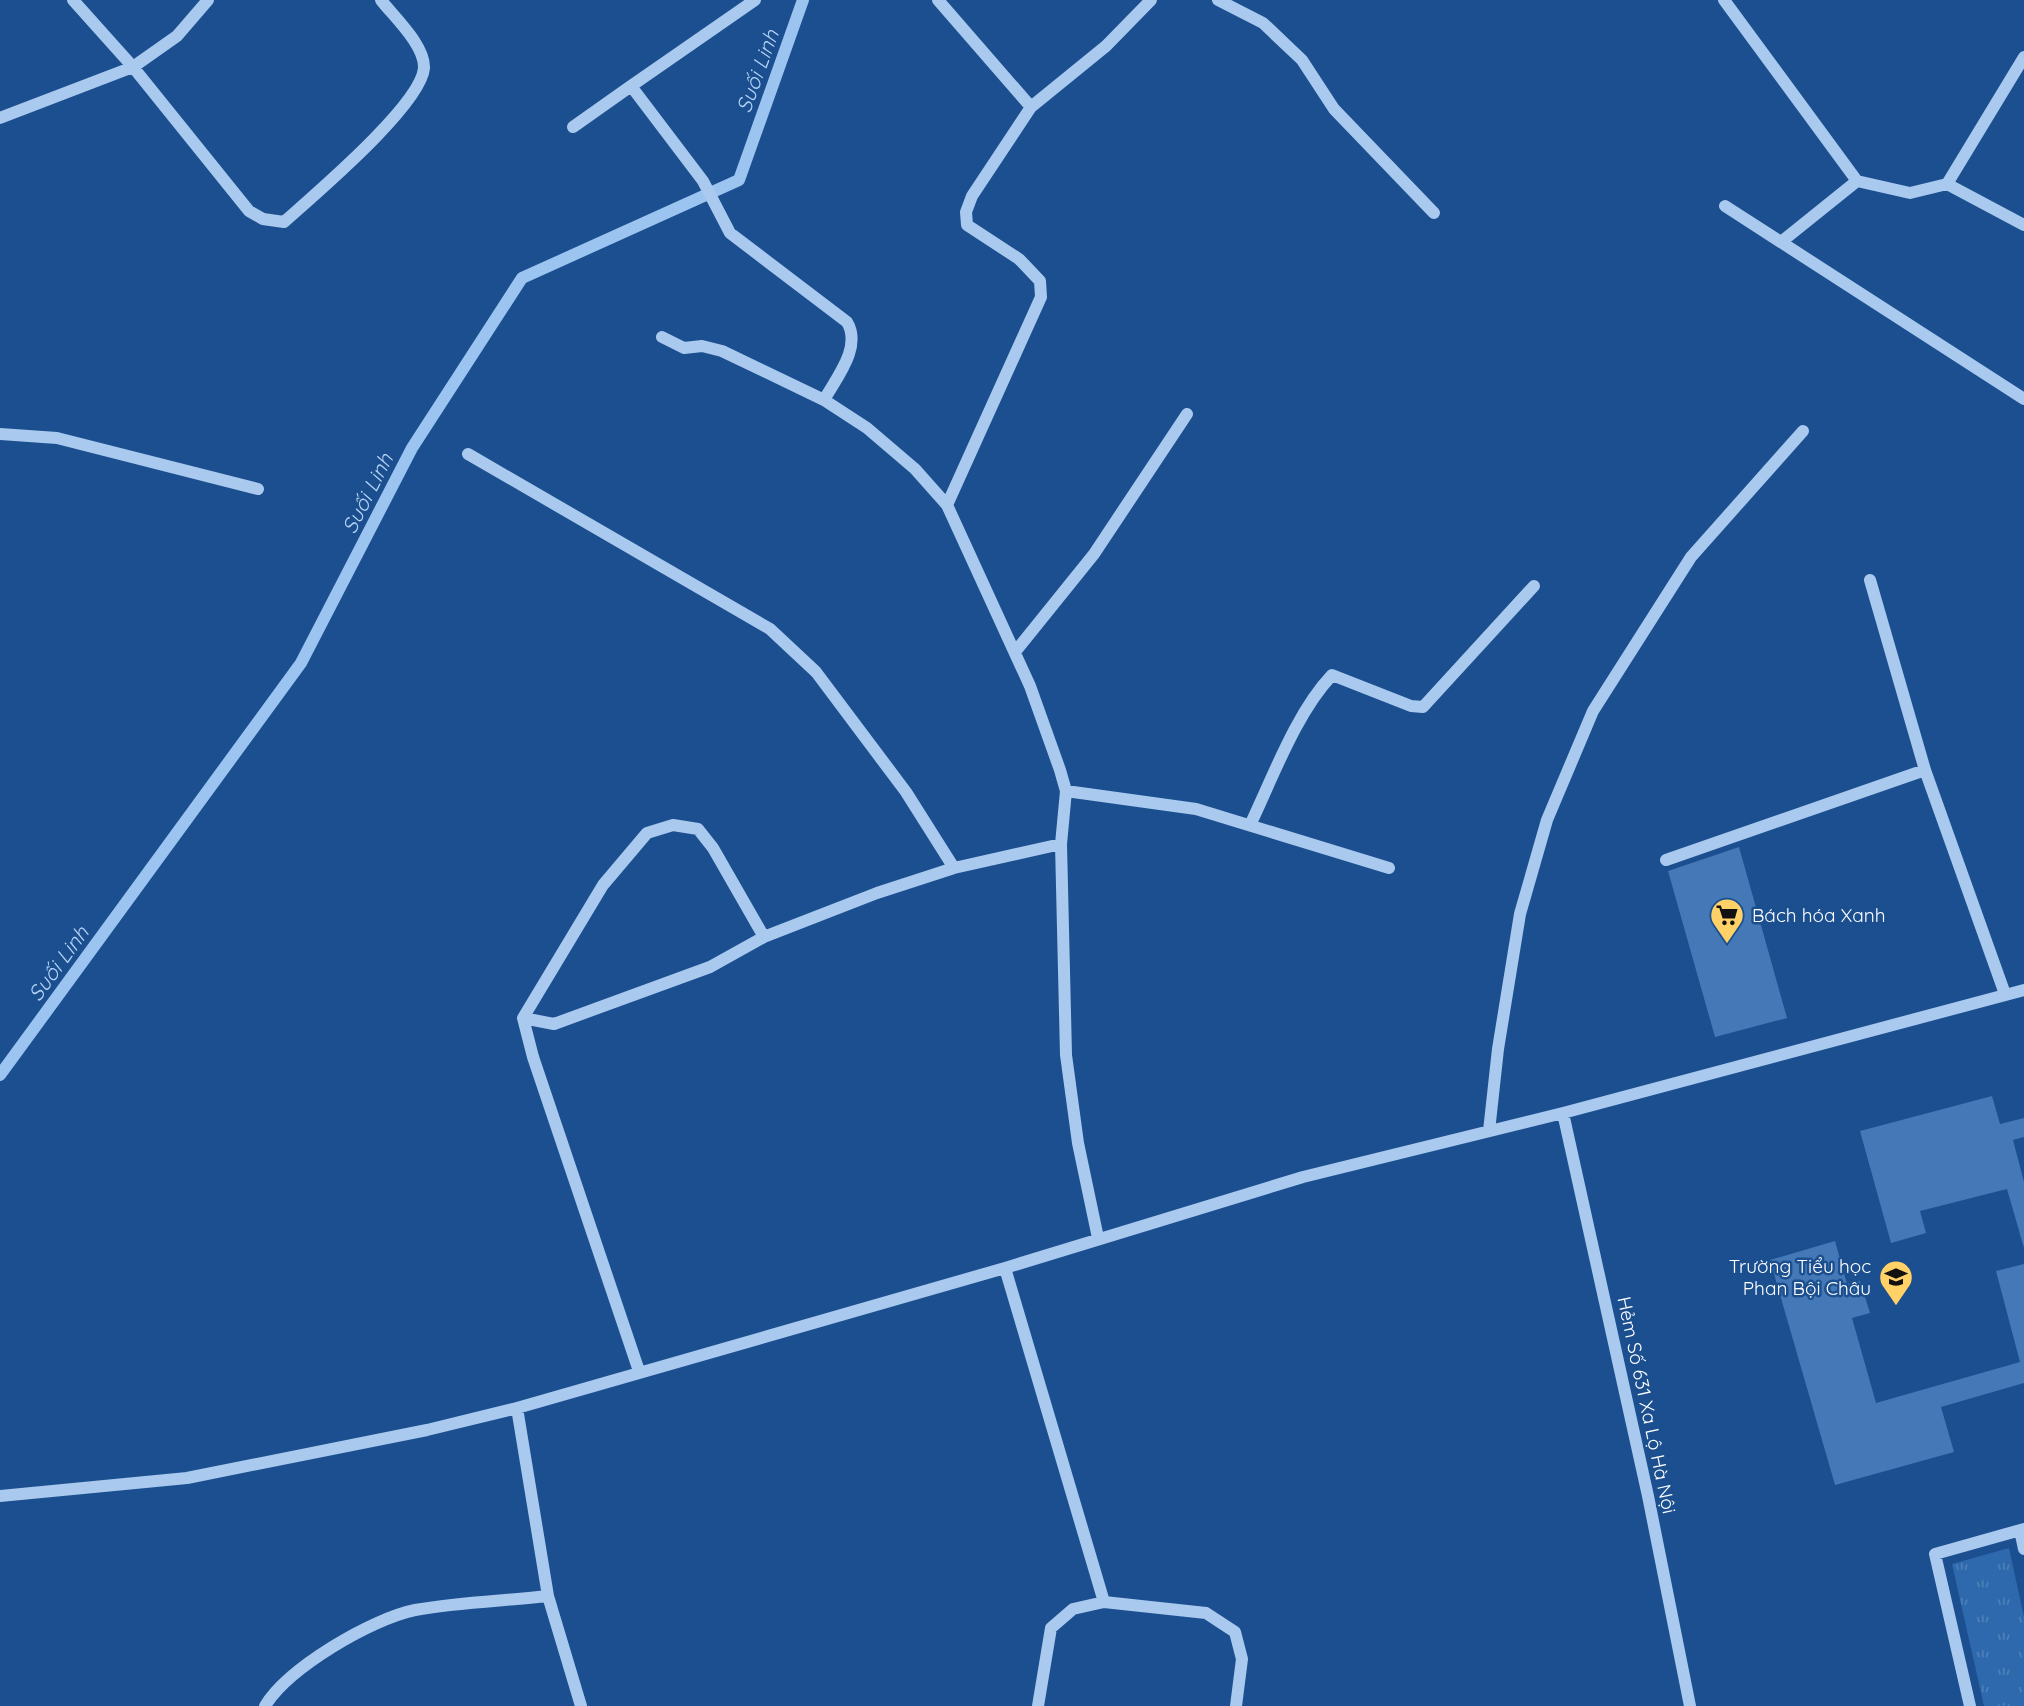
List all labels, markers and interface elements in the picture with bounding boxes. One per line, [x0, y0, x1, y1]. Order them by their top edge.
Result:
water label: Suối Linh [730, 25, 784, 116]
water label: Suối Linh [336, 448, 399, 537]
supermarket icon: Bách hóa Xanh [1708, 896, 1746, 945]
place label: Bách hóa Xanh [1752, 903, 1885, 927]
water label: Suối Linh [22, 920, 95, 1006]
place label: Trường Tiểu học Phan Bội Châu [1729, 1254, 1871, 1300]
school or university icon: Trường Tiểu học Phan Bội Châu [1877, 1258, 1915, 1307]
street label: Hẻm Số 631 Xa Lộ Hà Nội [1612, 1294, 1682, 1516]

